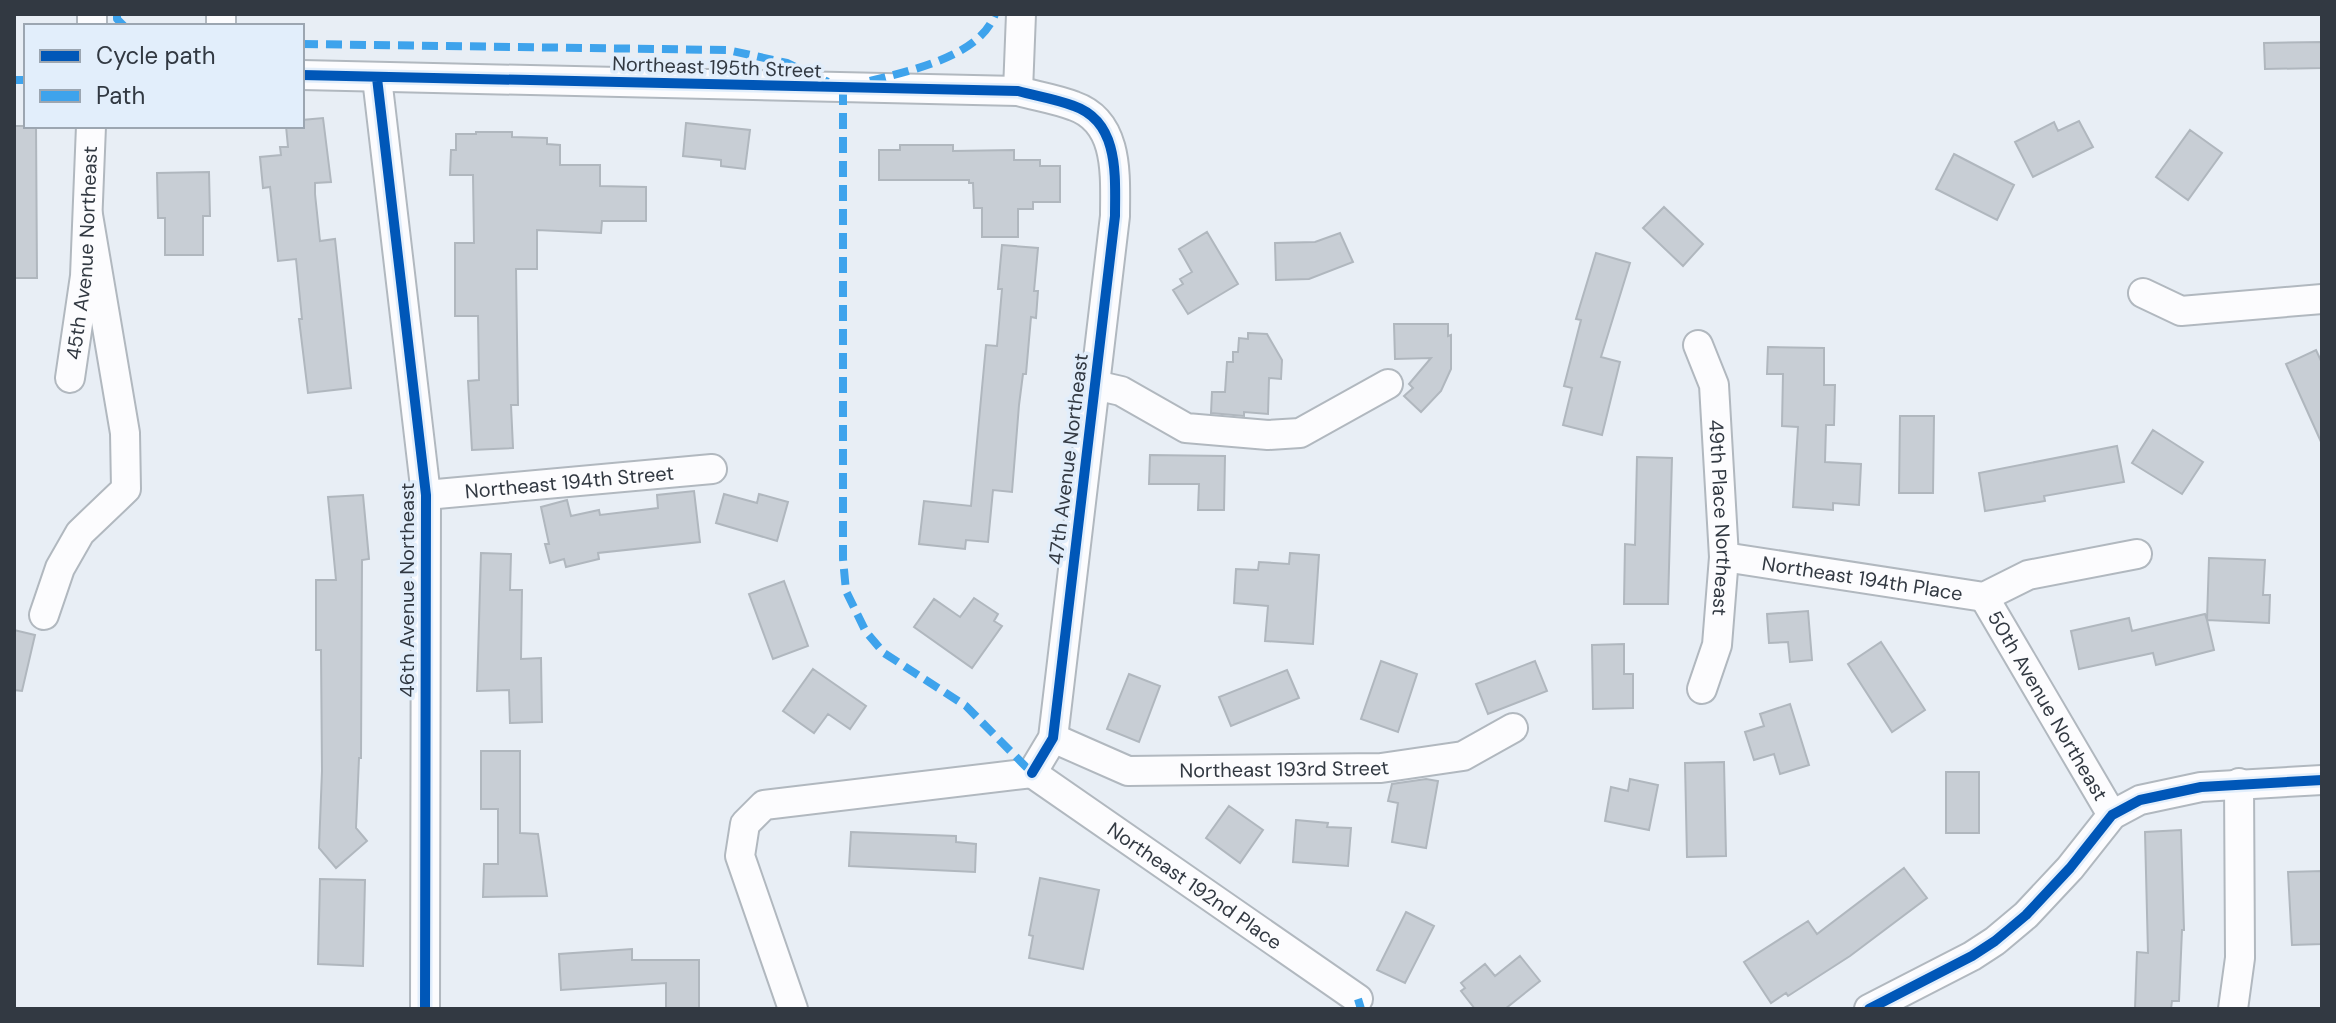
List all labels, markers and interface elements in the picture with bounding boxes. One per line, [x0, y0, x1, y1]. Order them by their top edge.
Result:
legend [24, 24, 304, 128]
text: Cycle path [96, 40, 215, 71]
street label: Northeast 195th Street [612, 50, 822, 84]
text: Path [96, 80, 145, 111]
street label: 45th Avenue Northeast [60, 145, 103, 361]
street label: 47th Avenue Northeast [1042, 352, 1094, 566]
street label: 49th Place Northeast [1703, 419, 1737, 617]
street label: Northeast 194th Street [464, 460, 675, 504]
street label: 46th Avenue Northeast [394, 482, 420, 697]
street label: Northeast 194th Place [1760, 550, 1965, 607]
street label: 50th Avenue Northeast [1982, 606, 2114, 806]
street label: Northeast 193rd Street [1179, 754, 1391, 783]
street label: Northeast 192nd Place [1102, 816, 1287, 955]

